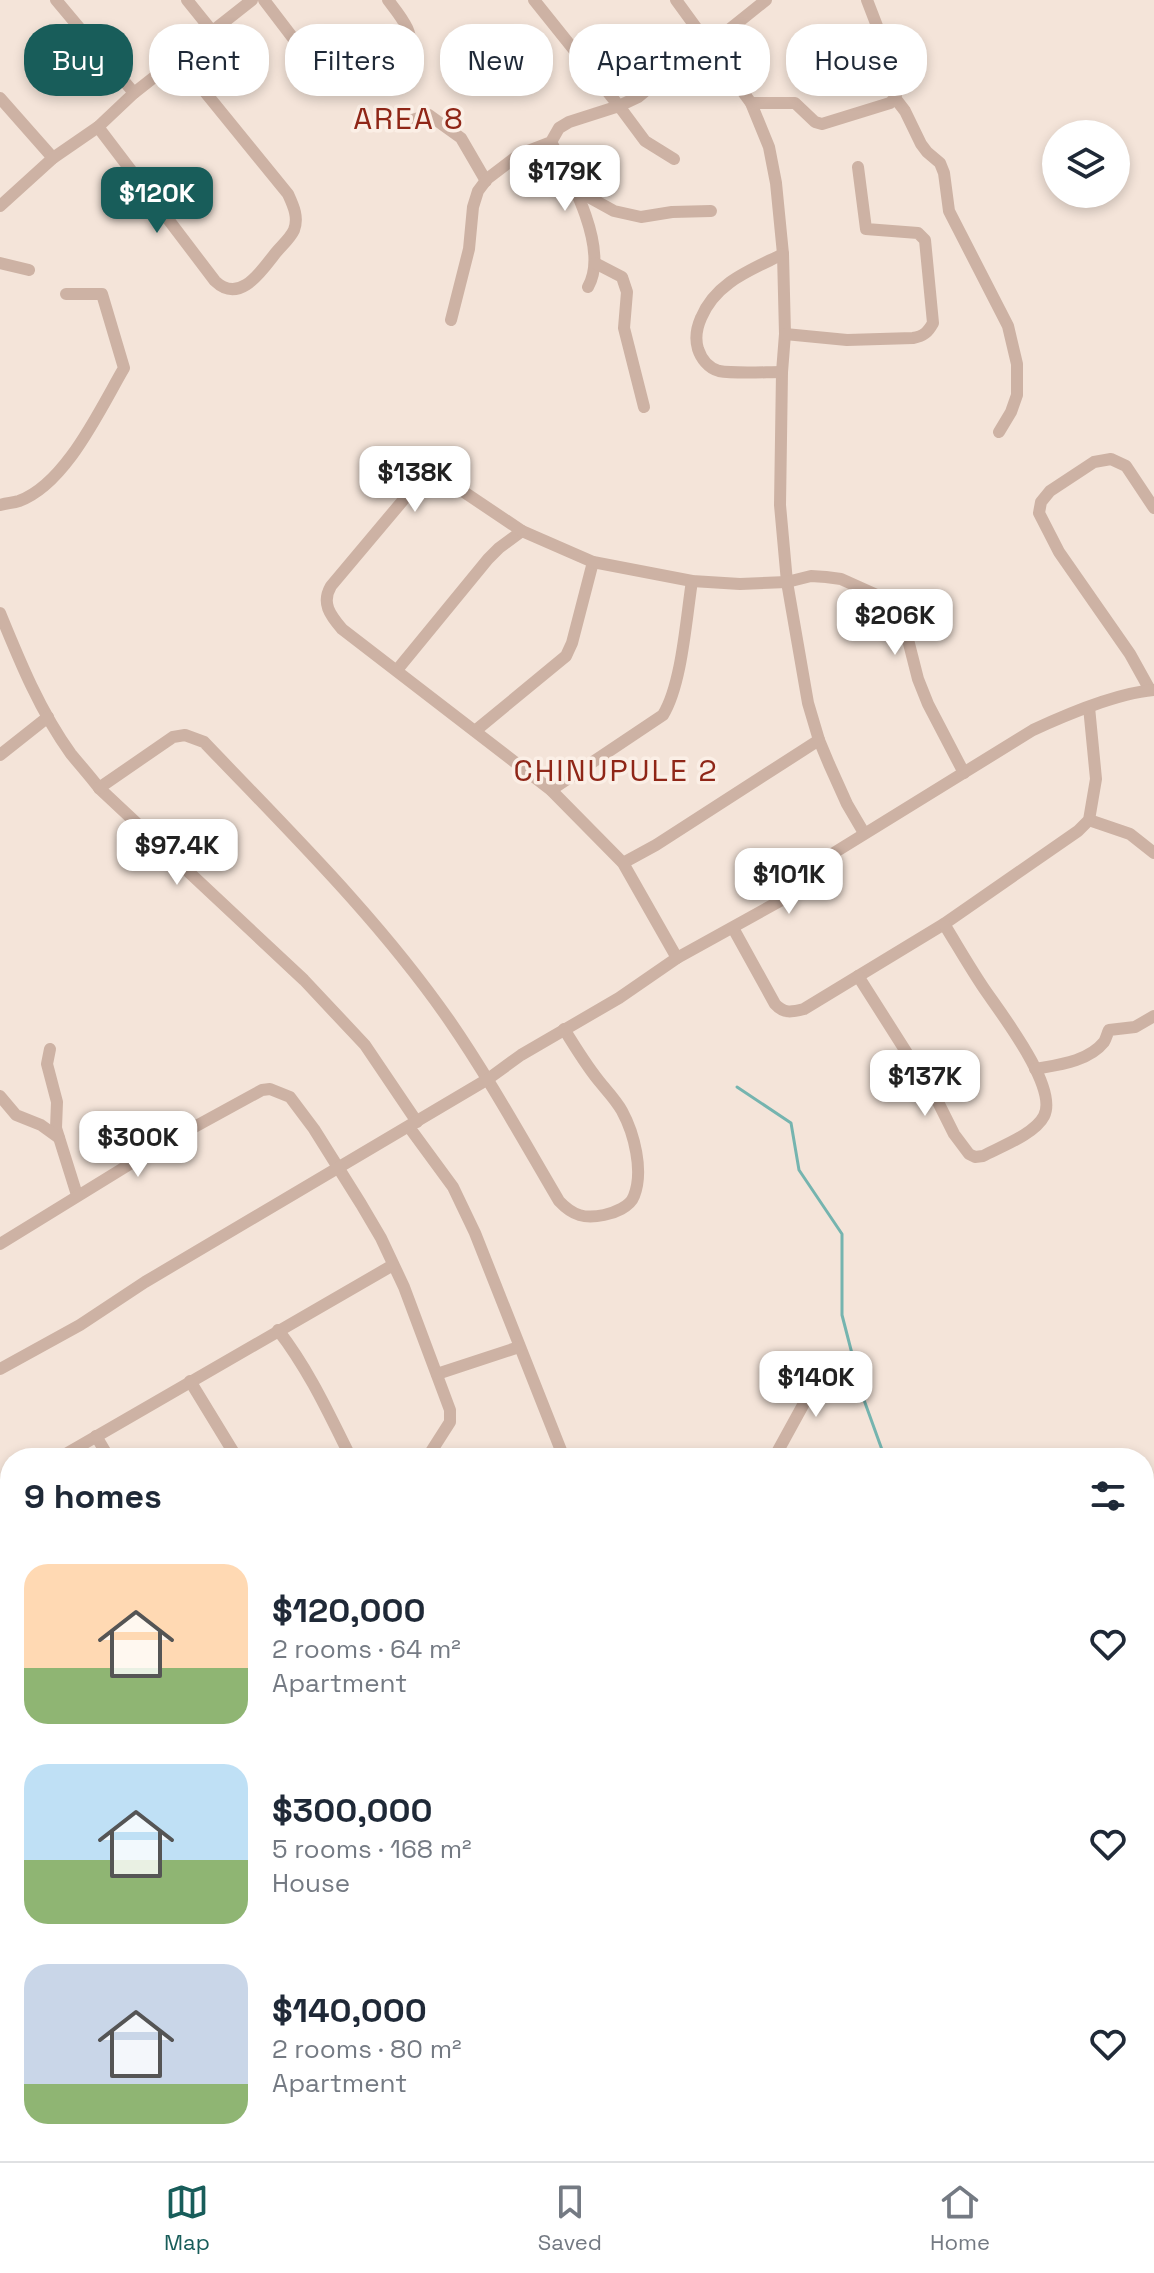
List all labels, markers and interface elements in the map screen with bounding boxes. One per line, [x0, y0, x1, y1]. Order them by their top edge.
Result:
chip: Buy [24, 24, 133, 96]
chip: Rent [149, 24, 269, 96]
chip: Filters [285, 24, 424, 96]
chip: New [440, 24, 553, 96]
chip: Apartment [569, 24, 770, 96]
chip: House [786, 24, 927, 96]
district label: AREA 8 [353, 99, 465, 138]
map controls [1042, 120, 1130, 208]
button: layers [1042, 120, 1130, 208]
pin: $179K [509, 145, 621, 213]
text: $179K [528, 154, 602, 188]
pin: $120K [101, 167, 213, 235]
text: $120K [119, 176, 195, 210]
pin: $138K [359, 446, 471, 514]
text: $138K [377, 455, 453, 489]
pin: $206K [839, 589, 951, 657]
text: $206K [855, 598, 935, 632]
district label: CHINUPULE 2 [513, 751, 719, 790]
pin: $97.4K [112, 819, 242, 887]
text: $97.4K [135, 828, 219, 862]
pin: $101K [733, 848, 845, 916]
text: $101K [753, 857, 825, 891]
pin: $137K [869, 1050, 981, 1118]
text: $137K [888, 1059, 962, 1093]
pin: $300K [82, 1111, 194, 1179]
text: $300K [97, 1120, 179, 1154]
pin: $140K [760, 1351, 872, 1419]
text: $140K [777, 1360, 855, 1394]
icon: filters [1086, 1474, 1130, 1518]
text: 9 homes [24, 1475, 162, 1518]
text: $120,000 [272, 1589, 425, 1632]
icon: home [88, 1596, 184, 1692]
icon: heart [1086, 1622, 1130, 1666]
text: 2 rooms · 64 m² [272, 1632, 461, 1666]
text: Apartment [272, 1666, 407, 1700]
text: $300,000 [272, 1789, 433, 1832]
icon: home [88, 1796, 184, 1892]
icon: heart [1086, 1822, 1130, 1866]
text: 5 rooms · 168 m² [272, 1832, 472, 1866]
text: House [272, 1866, 350, 1900]
text: $140,000 [272, 1989, 427, 2032]
icon: home [88, 1996, 184, 2092]
icon: heart [1086, 2022, 1130, 2066]
text: 2 rooms · 80 m² [272, 2032, 462, 2066]
text: Apartment [272, 2066, 407, 2100]
tab: Map [164, 2180, 210, 2256]
tab: Saved [538, 2180, 602, 2256]
tab: Home [930, 2180, 990, 2256]

